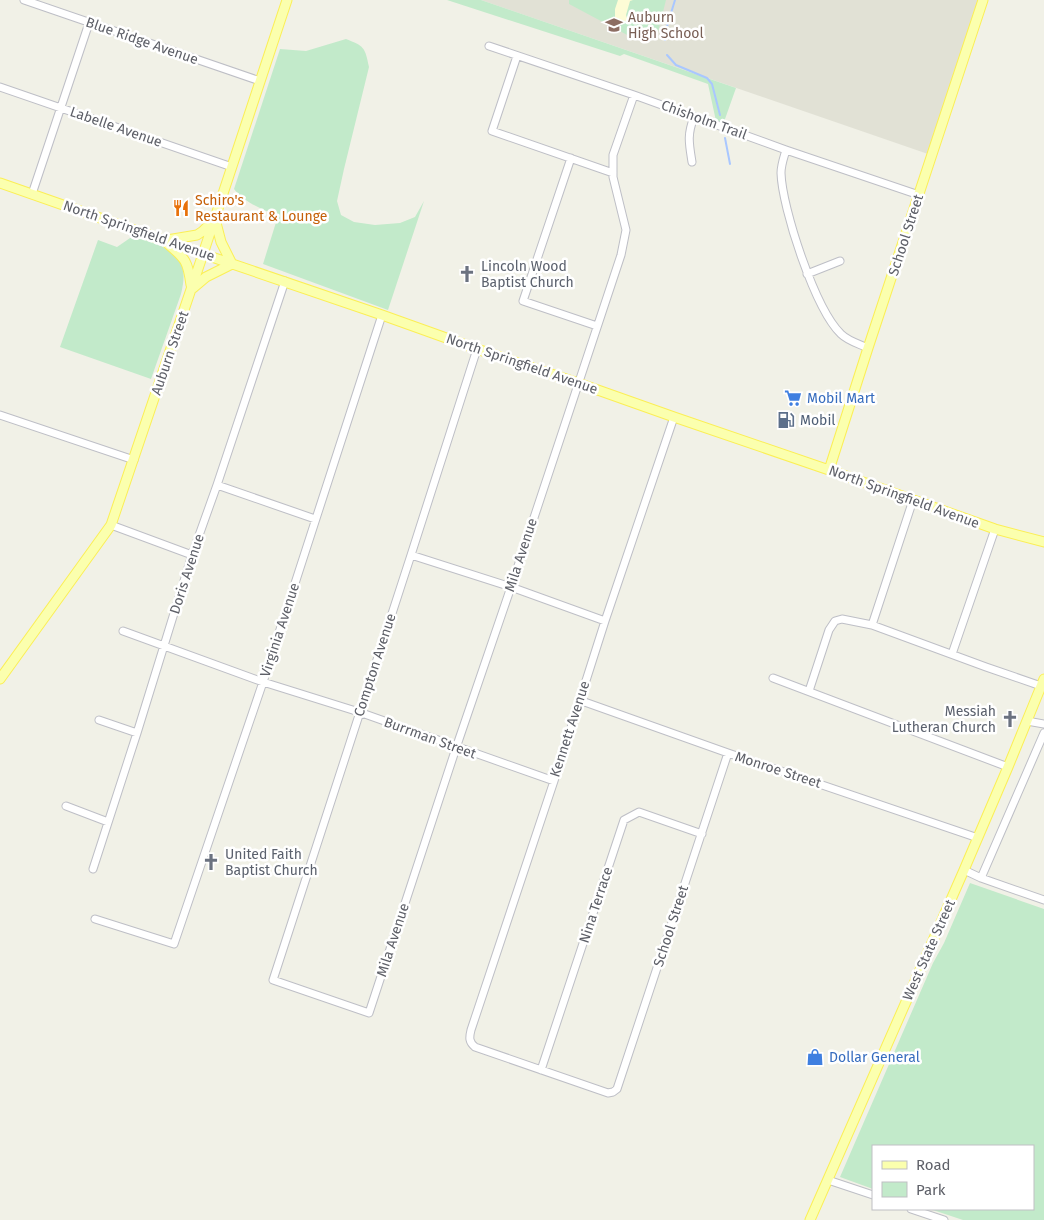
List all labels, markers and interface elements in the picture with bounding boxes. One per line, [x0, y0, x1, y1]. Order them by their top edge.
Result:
place label: Auburn High School [628, 9, 704, 42]
street label: Blue Ridge Avenue [84, 14, 200, 68]
school or university icon: Auburn High School [604, 15, 624, 35]
street label: Chisholm Trail [659, 97, 749, 143]
street label: Labelle Avenue [68, 103, 164, 151]
street label: School Street [885, 191, 927, 278]
place label: Schiro's Restaurant & Lounge [195, 192, 327, 225]
street label: North Springfield Avenue [61, 197, 217, 265]
restaurant icon: Schiro's Restaurant & Lounge [171, 198, 191, 218]
place label: Lincoln Wood Baptist Church [481, 258, 574, 291]
church icon: Lincoln Wood Baptist Church [457, 264, 477, 284]
street label: Auburn Street [148, 308, 193, 397]
street label: North Springfield Avenue [444, 330, 600, 398]
supermarket icon: Mobil Mart [783, 388, 803, 408]
place label: Mobil Mart [807, 390, 876, 407]
fuel station icon: Mobil [776, 410, 796, 430]
place label: Mobil [800, 412, 835, 429]
street label: North Springfield Avenue [826, 462, 982, 532]
street label: Mila Avenue [501, 516, 541, 594]
street label: Doris Avenue [166, 532, 208, 616]
street label: Virginia Avenue [257, 581, 303, 679]
street label: Compton Avenue [350, 611, 400, 719]
street label: Kennett Avenue [546, 679, 594, 779]
place label: Messiah Lutheran Church [892, 703, 996, 736]
church icon: Messiah Lutheran Church [1000, 709, 1020, 729]
street label: Burrman Street [382, 713, 479, 763]
street label: Monroe Street [733, 748, 824, 792]
place label: United Faith Baptist Church [225, 846, 318, 879]
church icon: United Faith Baptist Church [201, 852, 221, 872]
street label: Nina Terrace [576, 865, 616, 945]
street label: School Street [650, 882, 692, 969]
street label: West State Street [899, 896, 959, 1003]
street label: Mila Avenue [373, 901, 413, 979]
shop icon: Dollar General [805, 1047, 825, 1067]
place label: Dollar General [829, 1049, 920, 1066]
legend [872, 1145, 1034, 1210]
text: Road [916, 1156, 951, 1174]
text: Park [916, 1181, 946, 1199]

